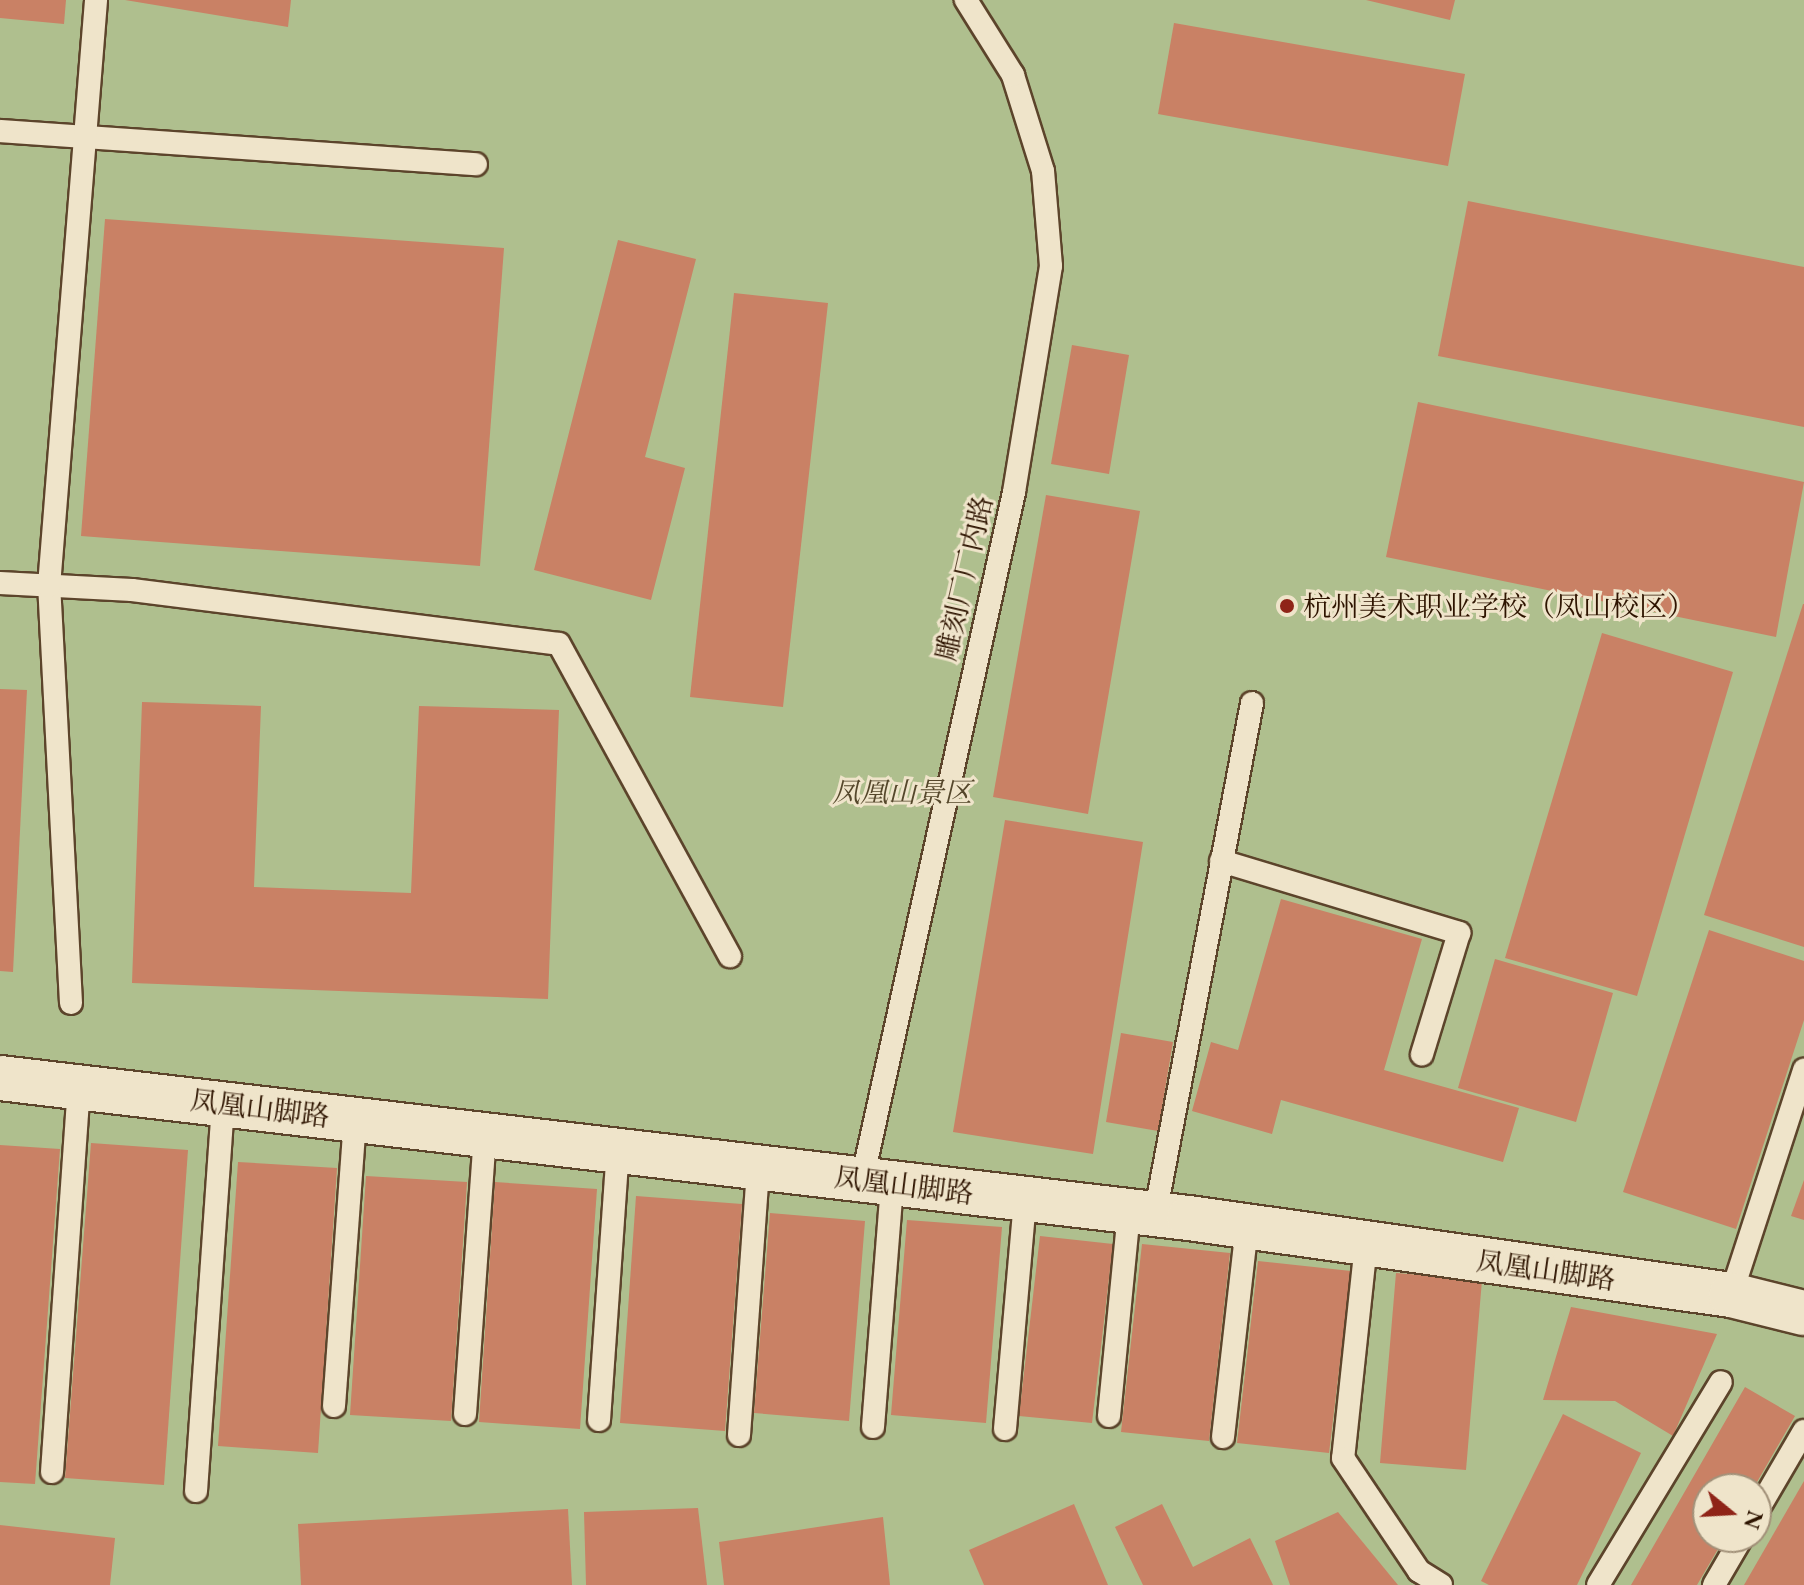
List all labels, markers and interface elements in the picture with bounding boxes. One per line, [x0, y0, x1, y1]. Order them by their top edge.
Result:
street label: 雕刻厂厂内路 [929, 492, 999, 664]
place label: 杭州美术职业学校（凤山校区） [1303, 589, 1695, 623]
marker: 杭州美术职业学校（凤山校区） [1278, 597, 1296, 615]
park label: 凤凰山景区 [832, 775, 972, 809]
street label: 凤凰山脚路 [188, 1083, 332, 1133]
street label: 凤凰山脚路 [832, 1160, 976, 1210]
street label: 凤凰山脚路 [1474, 1244, 1618, 1296]
north arrow [1692, 1473, 1772, 1553]
text: N [1737, 1507, 1770, 1533]

